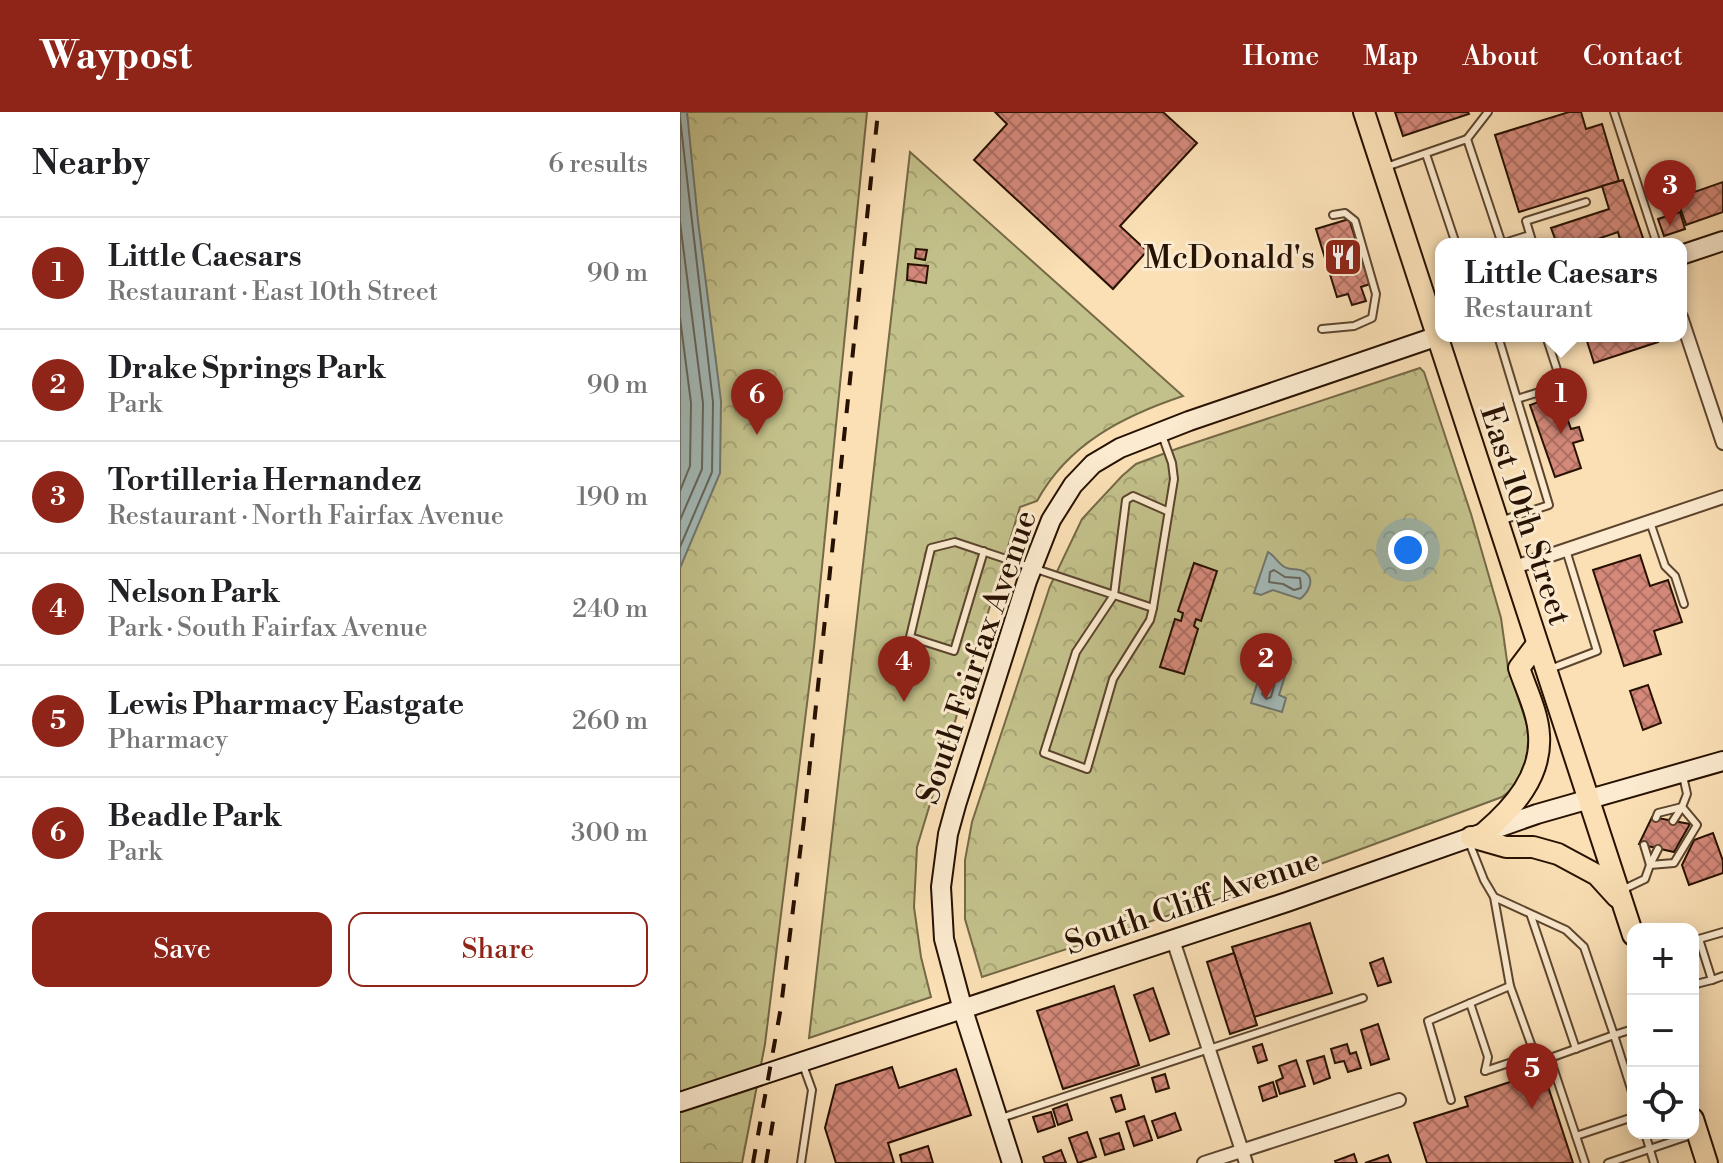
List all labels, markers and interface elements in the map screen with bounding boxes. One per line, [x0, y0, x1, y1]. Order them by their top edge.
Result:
text: Waypost [40, 33, 192, 80]
text: Home [1243, 39, 1319, 74]
text: Map [1363, 39, 1418, 74]
text: About [1462, 39, 1539, 74]
text: Contact [1583, 39, 1683, 74]
text: Nearby [32, 143, 150, 185]
text: 6 results [548, 148, 648, 180]
pin: 3 [1644, 160, 1696, 226]
restaurant icon: McDonald's [1322, 236, 1364, 278]
text: Little Caesars [108, 238, 302, 276]
place label: McDonald's [1144, 238, 1315, 278]
popup [1435, 238, 1687, 342]
text: Little Caesars [1464, 255, 1658, 293]
text: 1 [52, 257, 64, 289]
text: 90 m [587, 257, 648, 289]
text: Restaurant · East 10th Street [108, 276, 438, 308]
text: Restaurant [1464, 293, 1593, 325]
text: Drake Springs Park [108, 350, 386, 388]
pin: 1 [1535, 368, 1587, 434]
text: 2 [50, 369, 66, 401]
text: 90 m [587, 369, 648, 401]
pin: 6 [731, 369, 783, 435]
text: Park [108, 388, 162, 420]
street label: East 10th Street [1471, 400, 1579, 630]
text: Tortilleria Hernandez [108, 462, 421, 500]
text: 3 [50, 481, 66, 513]
text: 190 m [577, 481, 648, 513]
text: Restaurant · North Fairfax Avenue [108, 500, 504, 532]
street label: South Fairfax Avenue [908, 505, 1046, 810]
your location [1388, 530, 1428, 570]
text: Nelson Park [108, 574, 280, 612]
text: 4 [49, 593, 67, 625]
text: 240 m [572, 593, 648, 625]
text: Park · South Fairfax Avenue [108, 612, 428, 644]
pin: 2 [1240, 633, 1292, 699]
pin: 4 [878, 636, 930, 702]
text: Lewis Pharmacy Eastgate [108, 686, 464, 724]
text: 5 [50, 705, 66, 737]
text: 260 m [572, 705, 648, 737]
text: Pharmacy [108, 724, 228, 756]
text: Beadle Park [108, 798, 282, 836]
text: 6 [50, 817, 66, 849]
text: 300 m [571, 817, 648, 849]
text: Park [108, 836, 162, 868]
street label: South Cliff Avenue [1060, 840, 1325, 964]
button: Save [32, 912, 332, 987]
button: Share [348, 912, 648, 987]
map controls [1627, 923, 1699, 1139]
button: + [1627, 923, 1699, 995]
button: − [1627, 995, 1699, 1067]
pin: 5 [1506, 1043, 1558, 1109]
button: locate [1627, 1067, 1699, 1139]

